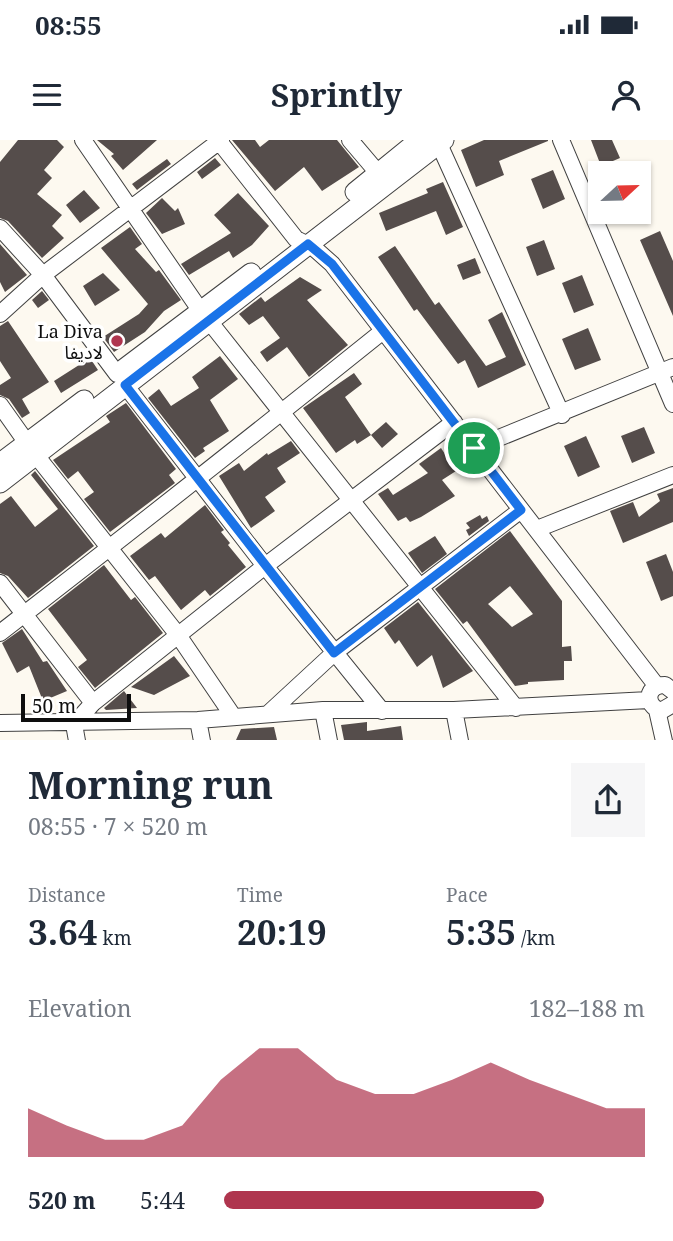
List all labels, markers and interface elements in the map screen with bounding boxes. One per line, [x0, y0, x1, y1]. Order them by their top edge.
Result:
text: 08:55 [35, 7, 102, 43]
text: Sprintly [271, 73, 402, 116]
icon: menu [28, 76, 66, 114]
icon: person [607, 76, 645, 114]
north arrow [588, 161, 651, 224]
map controls [588, 161, 651, 224]
place label: La Diva لاديفا [38, 319, 103, 364]
marker: La Diva لاديفا [109, 333, 125, 349]
pin [444, 418, 504, 478]
icon: arrive [455, 429, 493, 467]
scale bar [21, 692, 131, 723]
text: 50 m [32, 693, 76, 719]
text: Morning run [28, 758, 273, 810]
button: share [571, 763, 645, 837]
text: 08:55 · 7 × 520 m [28, 810, 208, 842]
text: Distance [28, 882, 106, 908]
text: Time [237, 882, 283, 908]
text: Pace [446, 882, 488, 908]
text: 3.64 [28, 908, 98, 955]
text: 20:19 [237, 908, 327, 955]
text: 5:35 [446, 908, 516, 955]
text: km [98, 925, 132, 951]
text: /km [516, 925, 555, 951]
text: Elevation [28, 992, 132, 1024]
text: 182–188 m [529, 992, 645, 1024]
text: 520 m [28, 1184, 96, 1216]
text: 5:44 [140, 1184, 185, 1216]

